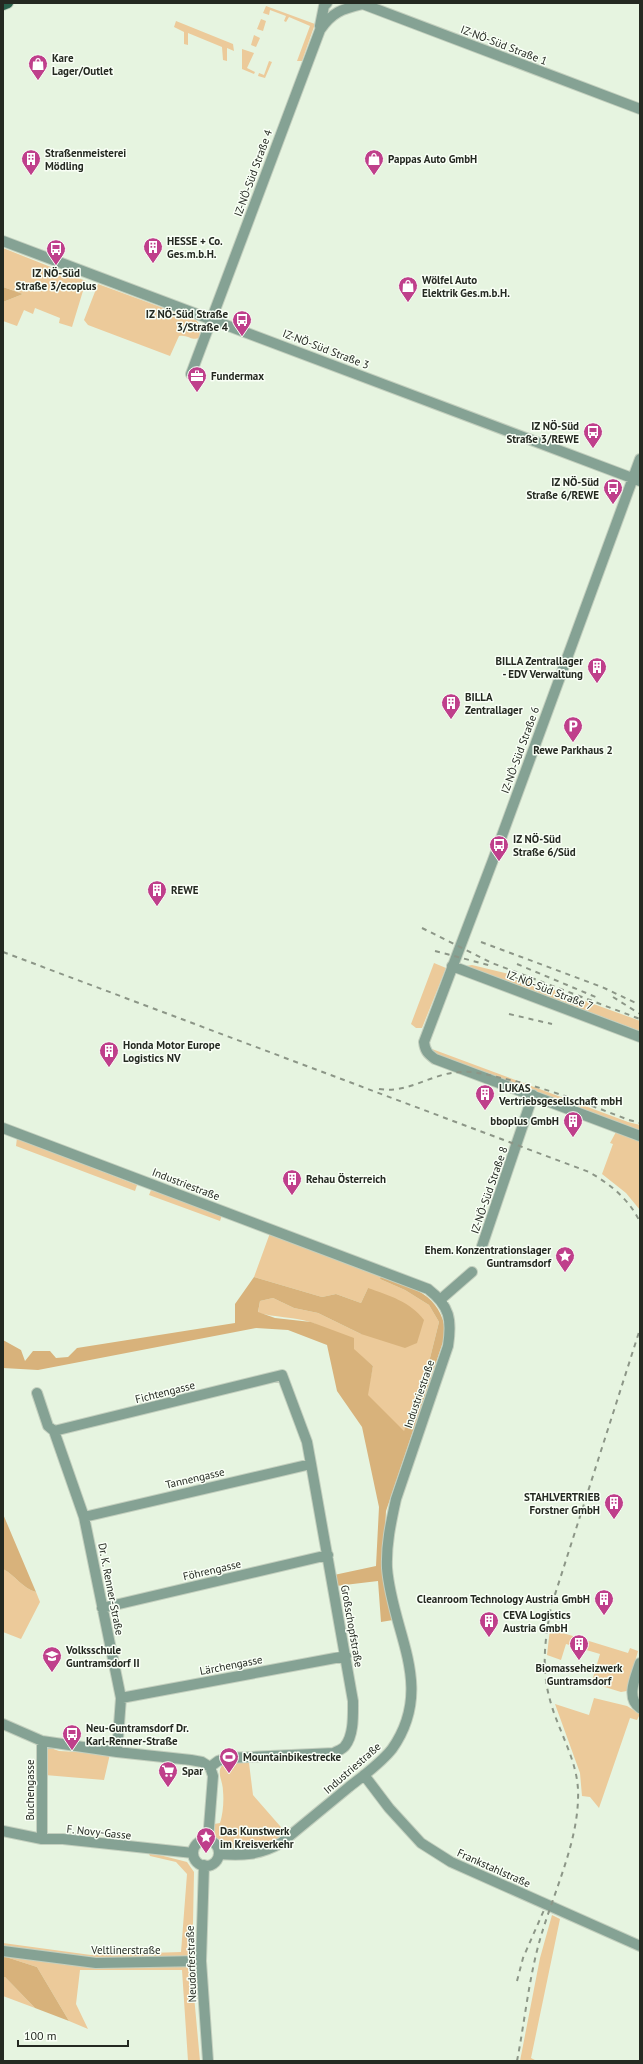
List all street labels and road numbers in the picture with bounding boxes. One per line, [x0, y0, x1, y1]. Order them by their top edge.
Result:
street label: IZ-NÖ-Süd Straße 1 [459, 22, 549, 68]
street label: IZ-NÖ-Süd Straße 4 [231, 128, 275, 218]
street label: IZ-NÖ-Süd Straße 3 [281, 326, 371, 372]
street label: IZ-NÖ-Süd Straße 6 [498, 705, 542, 795]
street label: IZ-NÖ-Süd Straße 7 [505, 967, 595, 1013]
street label: IZ-NÖ-Süd Straße 8 [467, 1144, 511, 1236]
street label: Industriestraße [150, 1165, 222, 1203]
street label: Industriestraße [401, 1358, 437, 1430]
street label: Fichtengasse [134, 1378, 197, 1406]
street label: Tannengasse [164, 1464, 226, 1492]
street label: Dr. K. Renner-Straße [95, 1542, 127, 1637]
street label: Föhrengasse [182, 1556, 243, 1583]
street label: Großschopfstraße [338, 1584, 366, 1669]
street label: Lärchengasse [198, 1652, 264, 1678]
street label: Industriestraße [320, 1739, 384, 1797]
street label: Buchengasse [23, 1759, 37, 1821]
street label: F. Novy-Gasse [66, 1822, 132, 1842]
street label: Frankstahlstraße [455, 1846, 533, 1891]
street label: Neudorferstraße [183, 1925, 199, 2003]
street label: Veltlinerstraße [90, 1943, 161, 1957]

